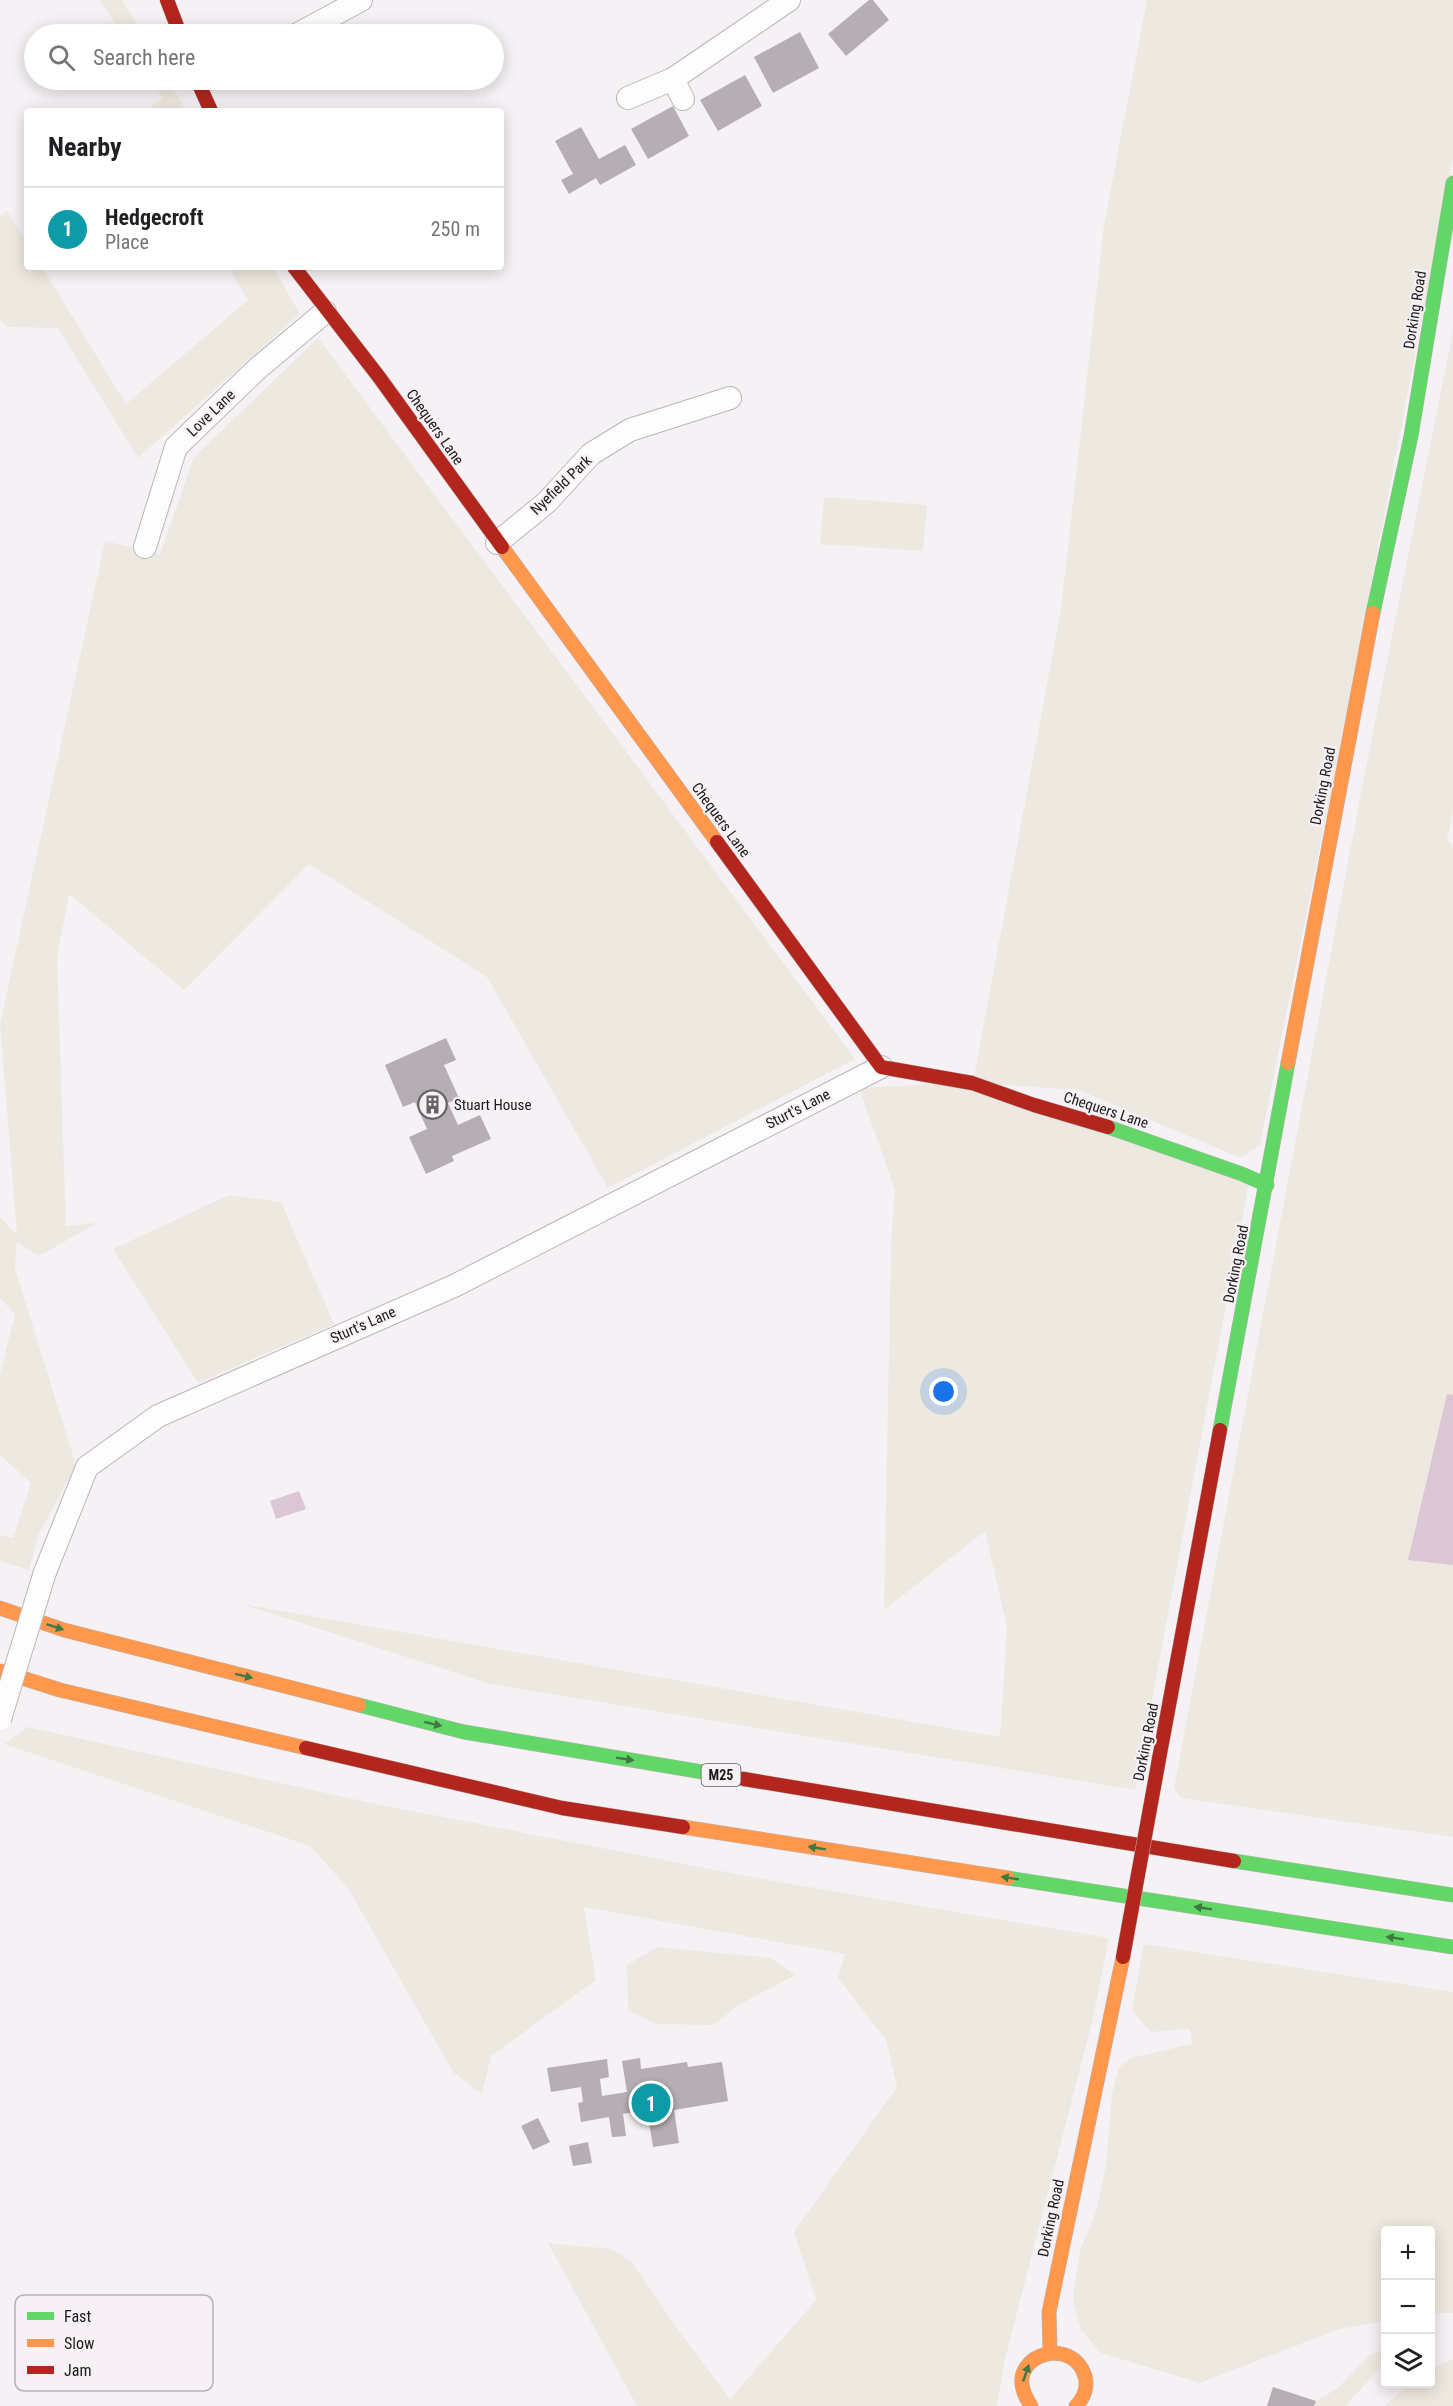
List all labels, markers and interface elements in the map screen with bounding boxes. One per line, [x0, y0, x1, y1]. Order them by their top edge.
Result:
search box [24, 24, 504, 90]
icon: search [45, 41, 78, 74]
text: Search here [93, 45, 195, 70]
text: Nearby [48, 132, 122, 162]
text: Hedgecroft [105, 205, 203, 230]
text: 1 [62, 217, 73, 241]
text: 250 m [431, 217, 480, 241]
text: Place [105, 230, 149, 254]
street label: Dorking Road [1400, 270, 1430, 350]
street label: Love Lane [183, 386, 239, 440]
street label: Chequers Lane [402, 386, 468, 468]
street label: Nyefield Park [527, 451, 595, 519]
street label: Dorking Road [1307, 745, 1339, 827]
street label: Chequers Lane [688, 779, 754, 861]
street label: Sturt's Lane [763, 1085, 833, 1133]
street label: Chequers Lane [1061, 1088, 1151, 1132]
building icon: Stuart House [417, 1089, 449, 1121]
place label: Stuart House [454, 1096, 531, 1114]
street label: Dorking Road [1220, 1223, 1252, 1305]
street label: Sturt's Lane [327, 1303, 399, 1347]
your location [929, 1377, 958, 1406]
one-way arrow [47, 1622, 65, 1632]
one-way arrow [235, 1671, 253, 1681]
street label: Dorking Road [1130, 1701, 1162, 1783]
one-way arrow [424, 1720, 442, 1730]
one-way arrow [615, 1755, 634, 1764]
road number: M25 [702, 1764, 740, 1786]
one-way arrow [807, 1843, 826, 1852]
one-way arrow [1000, 1873, 1019, 1882]
one-way arrow [1193, 1903, 1212, 1912]
one-way arrow [1386, 1933, 1405, 1942]
pin: 1 [632, 2080, 670, 2126]
street label: Dorking Road [1034, 2177, 1068, 2259]
map controls [1381, 2226, 1435, 2388]
button: + [1381, 2226, 1435, 2280]
button: − [1381, 2280, 1435, 2334]
legend [15, 2295, 213, 2391]
text: Fast [64, 2307, 91, 2326]
text: Slow [64, 2334, 94, 2353]
button: layers [1381, 2334, 1435, 2388]
text: Jam [64, 2361, 91, 2380]
one-way arrow [1021, 2364, 1031, 2382]

